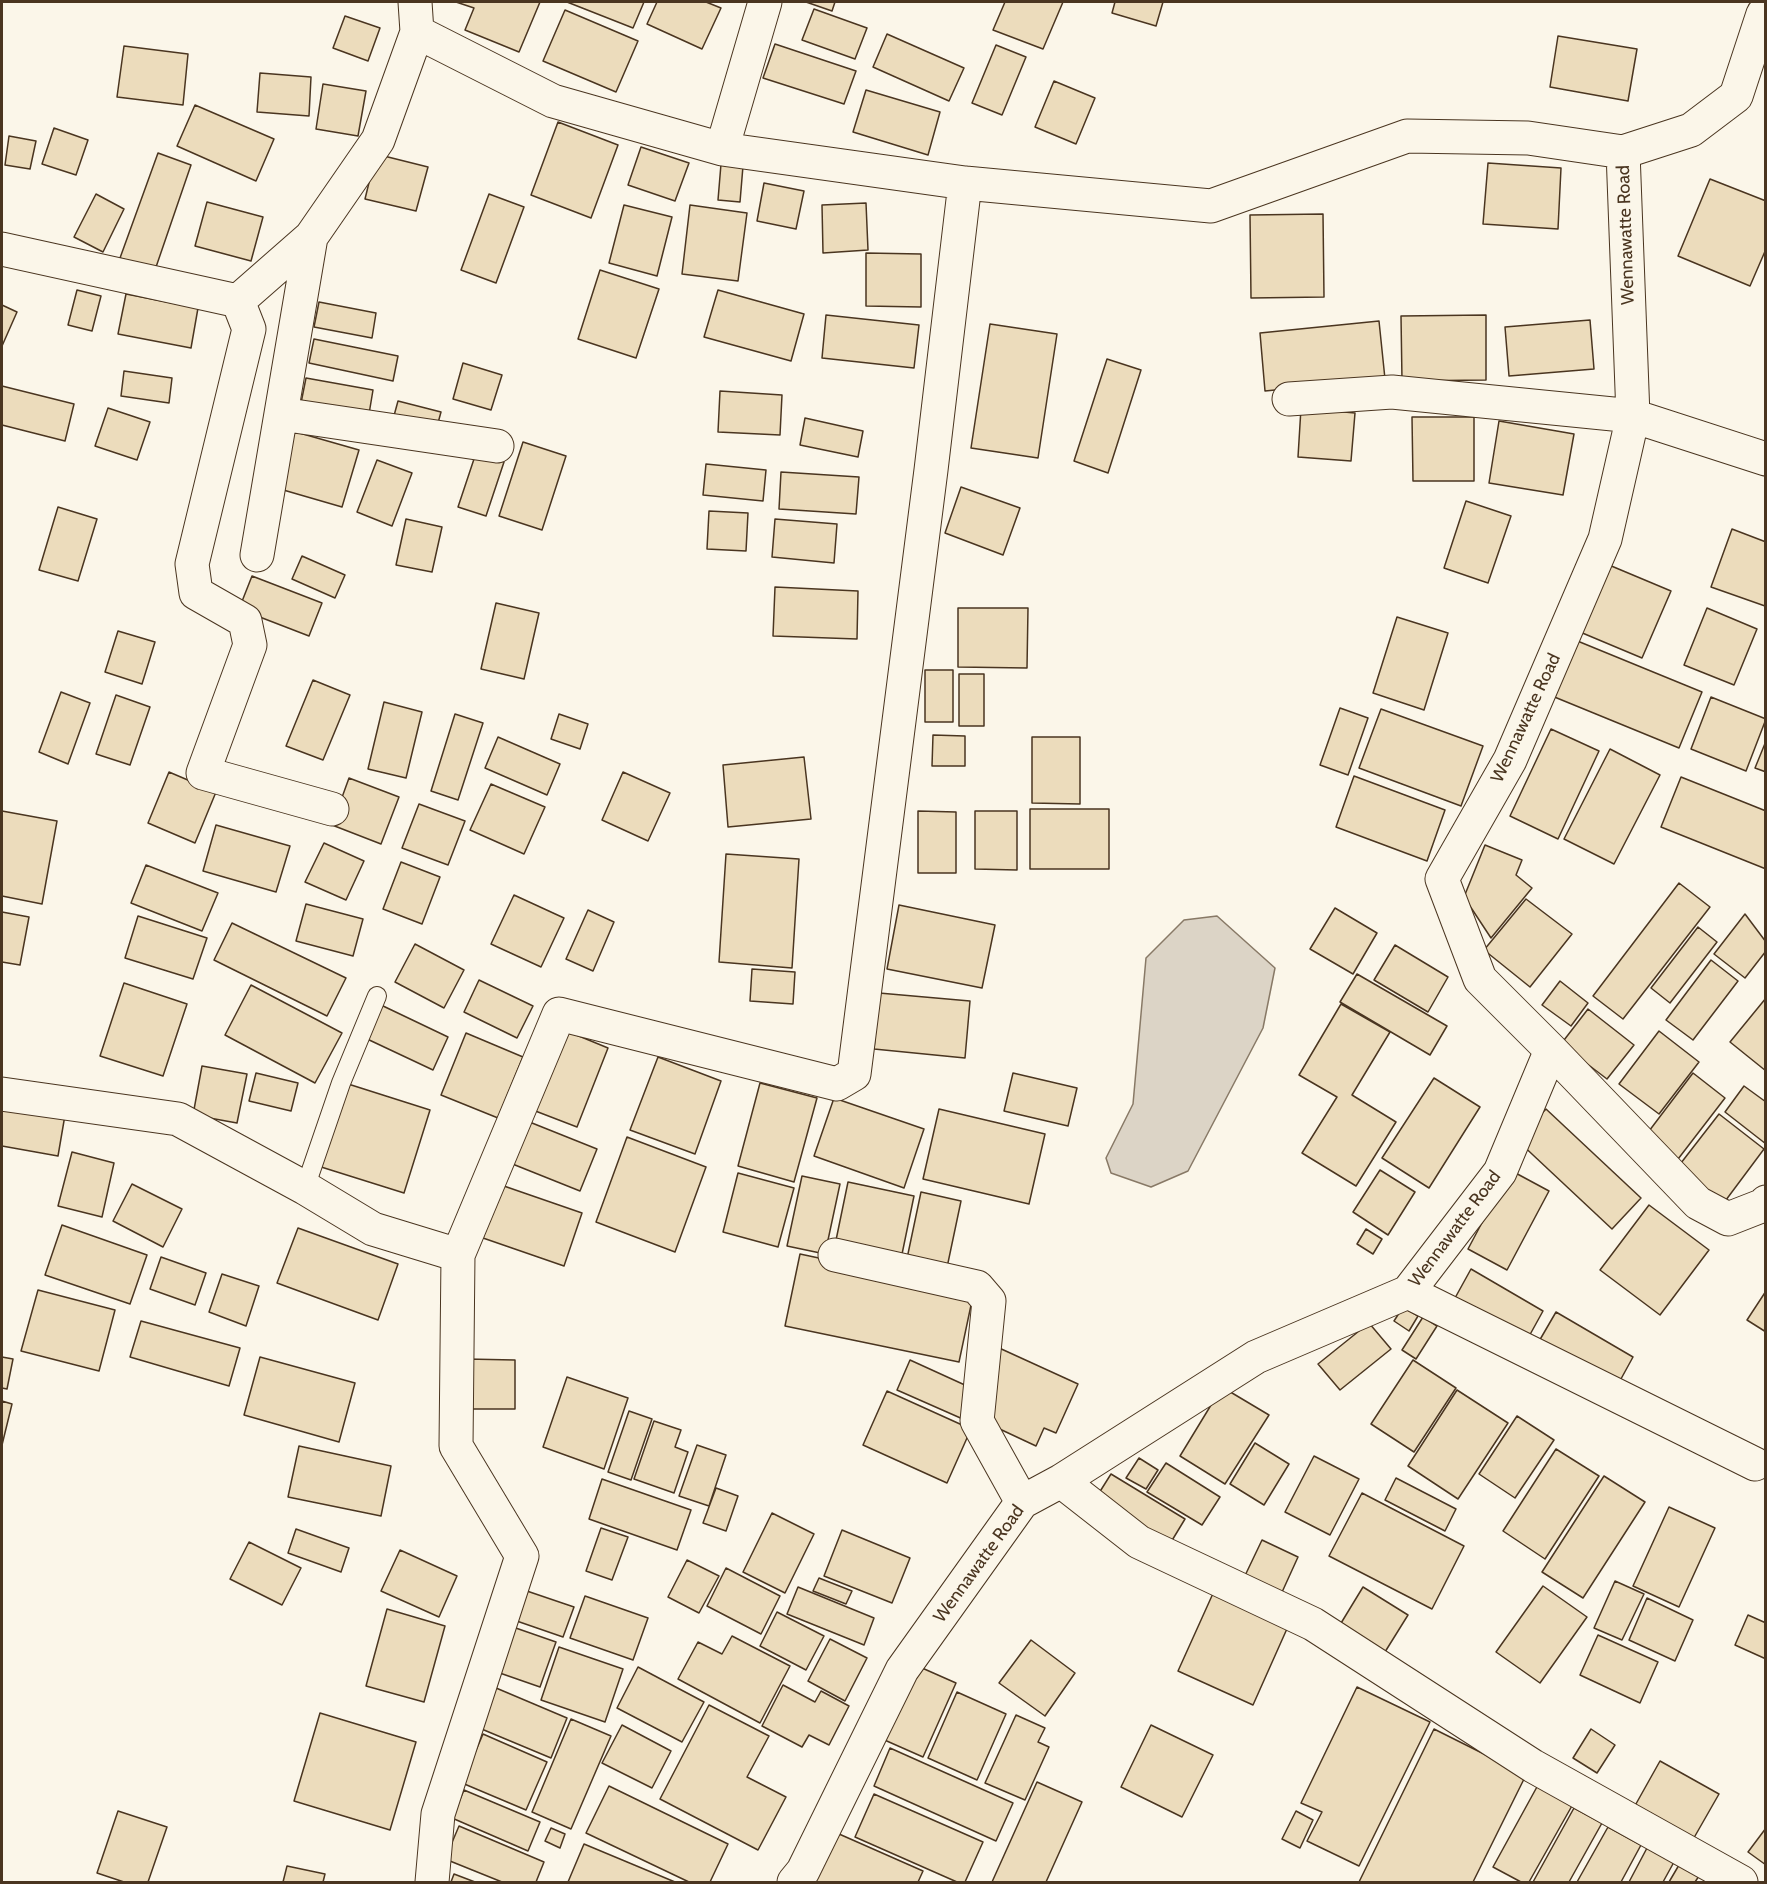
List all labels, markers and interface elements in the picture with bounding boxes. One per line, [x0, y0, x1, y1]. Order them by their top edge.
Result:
street label: Wennawatte Road [1613, 165, 1639, 305]
street label: Wennawatte Road [1487, 650, 1565, 786]
street label: Wennawatte Road [1404, 1167, 1506, 1291]
street label: Wennawatte Road [929, 1501, 1029, 1627]

